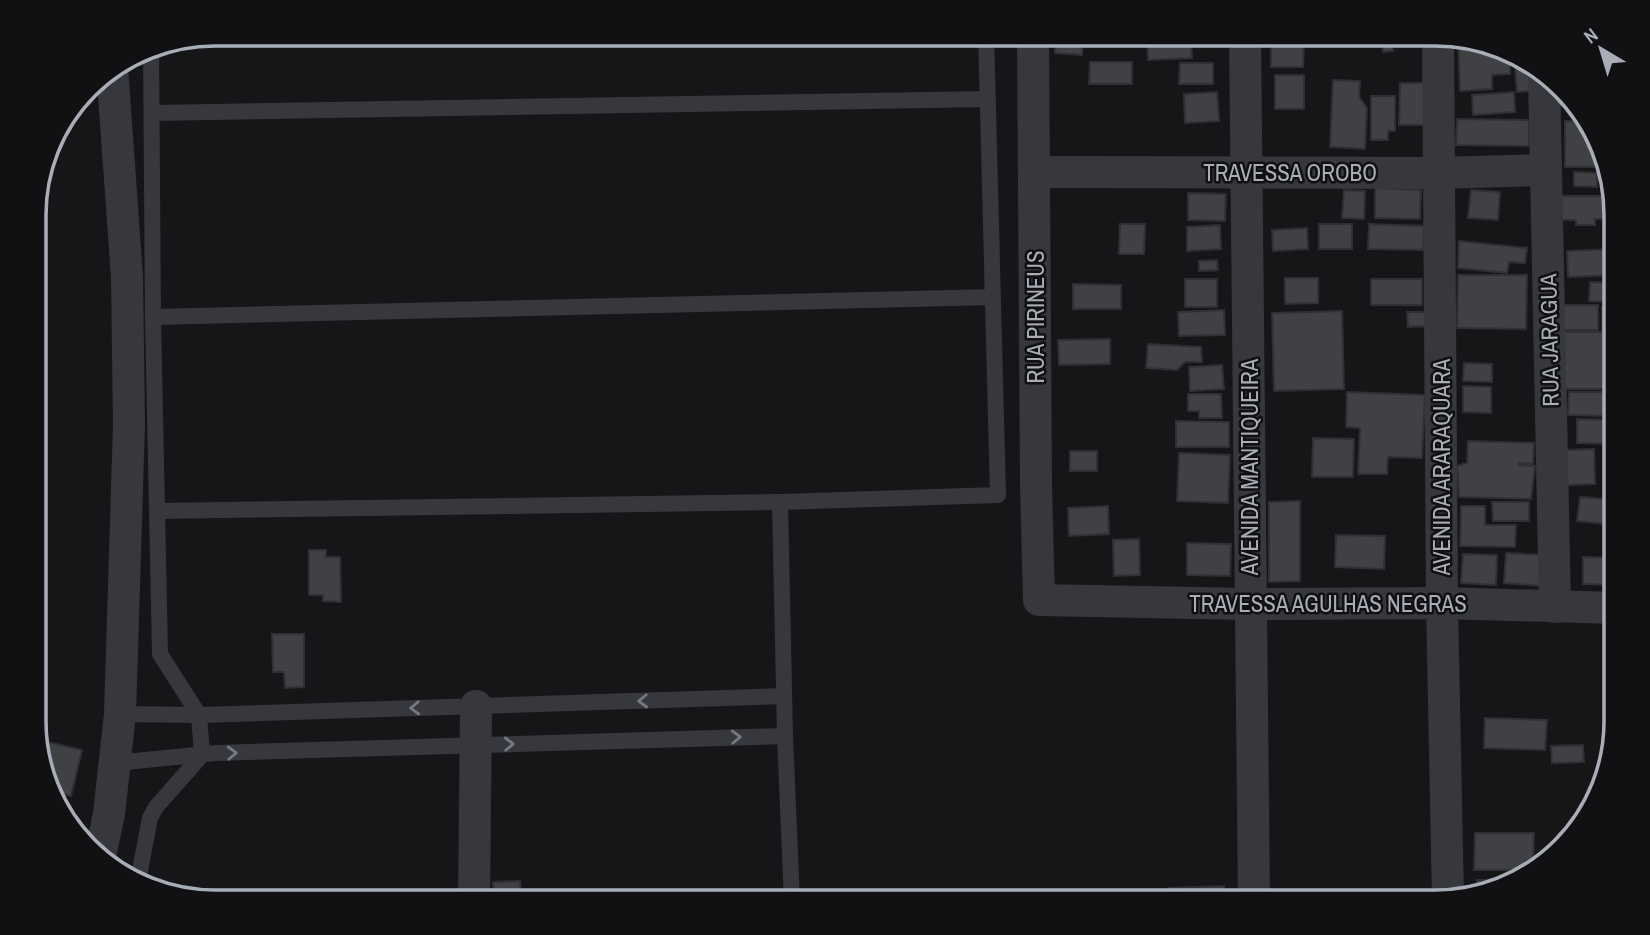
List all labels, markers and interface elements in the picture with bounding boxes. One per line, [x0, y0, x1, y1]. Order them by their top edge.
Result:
north arrow [1566, 14, 1636, 84]
text: N [1578, 22, 1603, 49]
street label: TRAVESSA OROBO [1203, 157, 1377, 188]
street label: RUA PIRINEUS [1020, 250, 1051, 384]
street label: RUA JARAGUA [1532, 273, 1566, 407]
street label: AVENIDA MANTIQUEIRA [1234, 358, 1265, 576]
street label: AVENIDA ARARAQUARA [1426, 358, 1457, 576]
street label: TRAVESSA AGULHAS NEGRAS [1189, 588, 1467, 619]
one-way arrow [637, 693, 648, 708]
one-way arrow [410, 700, 420, 716]
one-way arrow [731, 730, 742, 745]
one-way arrow [503, 737, 514, 752]
one-way arrow [228, 745, 238, 761]

